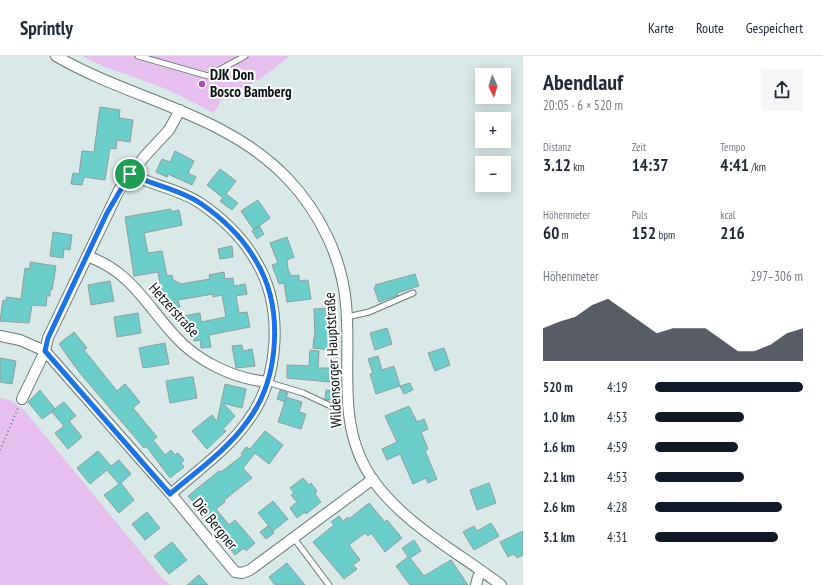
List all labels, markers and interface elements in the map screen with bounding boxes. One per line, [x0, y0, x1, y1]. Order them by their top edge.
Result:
text: Sprintly [20, 16, 73, 40]
text: Karte [648, 19, 674, 37]
text: Route [696, 19, 724, 37]
text: Gespeichert [746, 19, 803, 37]
place label: DJK Don Bosco Bamberg [210, 65, 292, 101]
north arrow [475, 68, 511, 104]
map controls [475, 68, 511, 192]
text: Abendlauf [543, 68, 623, 96]
button: share [761, 69, 803, 111]
marker: DJK Don Bosco Bamberg [197, 79, 207, 89]
text: 20:05 · 6 × 520 m [543, 97, 623, 114]
button: + [475, 112, 511, 148]
text: Distanz [543, 140, 571, 154]
text: Zeit [632, 140, 646, 154]
text: Tempo [720, 140, 745, 154]
text: 3.12 [543, 154, 571, 176]
text: 14:37 [632, 154, 668, 176]
text: 4:41 [720, 154, 749, 176]
button: − [475, 156, 511, 192]
pin [113, 157, 147, 191]
text: km [571, 160, 585, 174]
text: /km [749, 160, 766, 174]
icon: arrive [119, 163, 141, 185]
text: Höhenmeter [543, 208, 590, 222]
text: Puls [632, 208, 647, 222]
text: kcal [720, 208, 735, 222]
text: 60 [543, 222, 559, 244]
text: 152 [632, 222, 656, 244]
text: 216 [720, 222, 745, 244]
text: m [559, 228, 569, 242]
text: bpm [656, 228, 675, 242]
text: Höhenmeter [543, 268, 599, 285]
text: 297–306 m [750, 268, 803, 285]
street label: Hetzerstraße [145, 279, 204, 341]
street label: Wildensorger Hauptstraße [319, 292, 346, 428]
text: 520 m [543, 379, 573, 396]
text: 4:19 [607, 379, 627, 396]
text: 1.0 km [543, 409, 575, 426]
text: 4:53 [607, 409, 627, 426]
text: 1.6 km [543, 439, 575, 456]
text: 4:59 [607, 439, 627, 456]
text: 2.1 km [543, 469, 575, 486]
text: 4:53 [607, 469, 627, 486]
street label: Die Bergner [189, 494, 243, 554]
text: 2.6 km [543, 499, 575, 516]
text: 4:28 [607, 499, 627, 516]
text: 3.1 km [543, 529, 575, 546]
text: 4:31 [607, 529, 627, 546]

